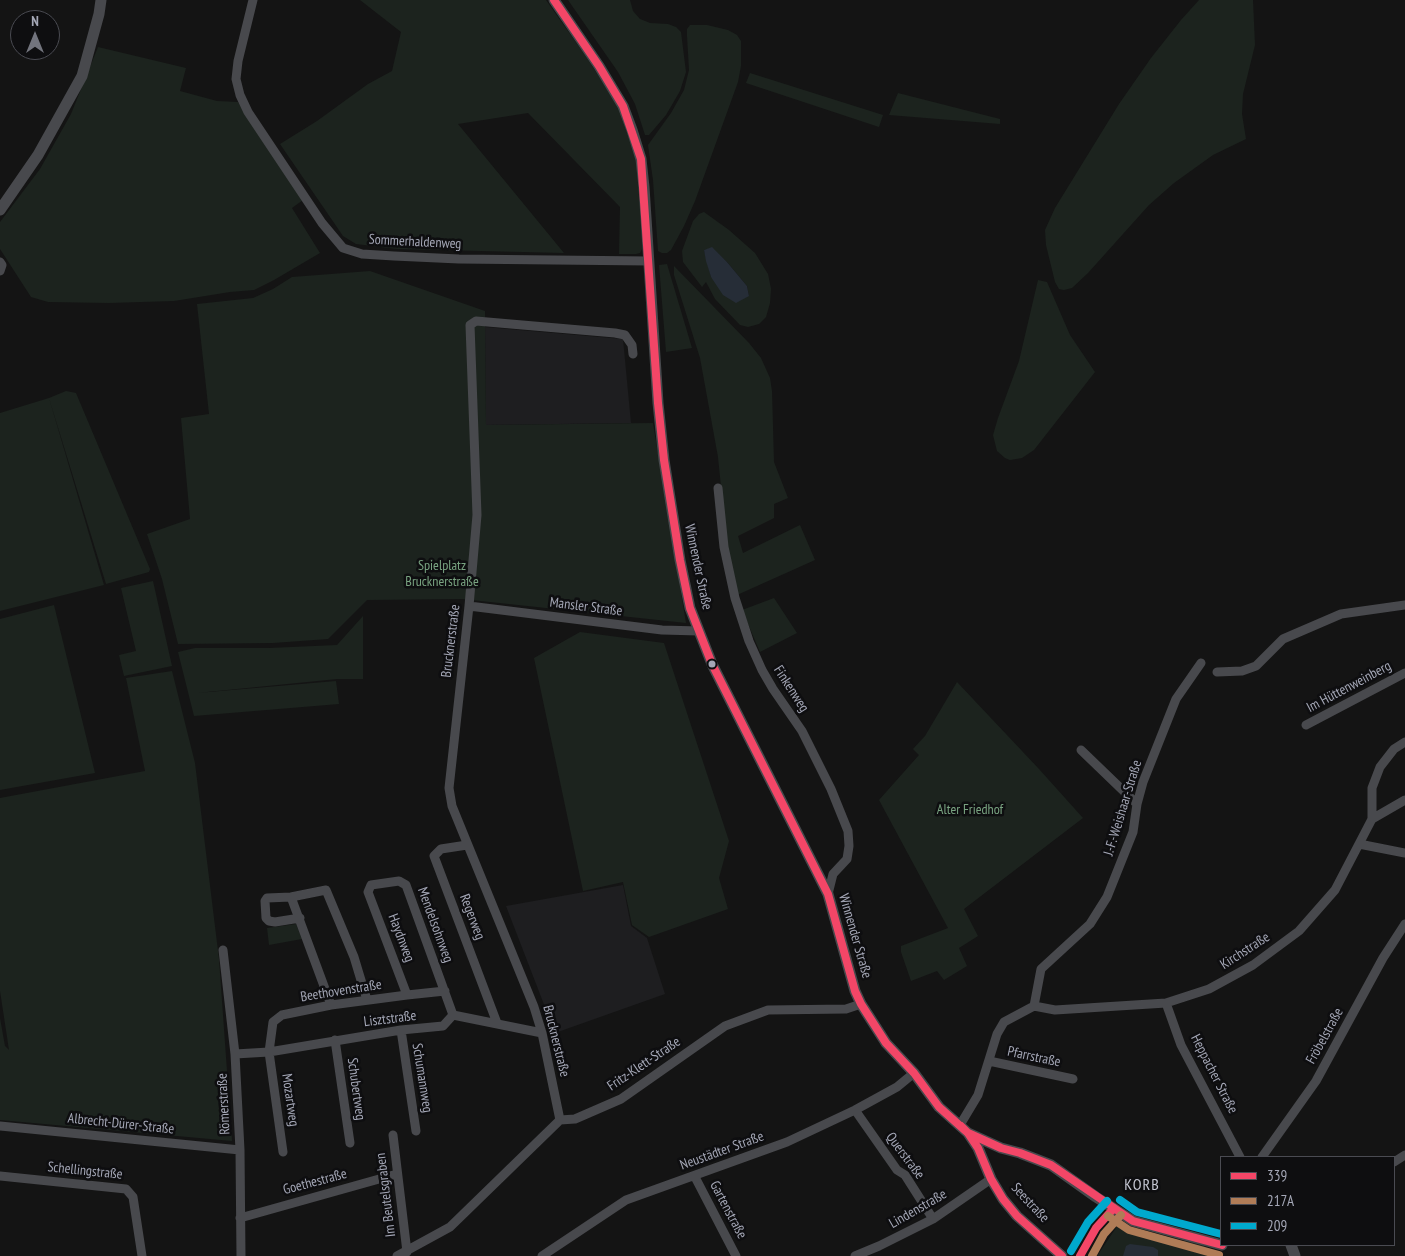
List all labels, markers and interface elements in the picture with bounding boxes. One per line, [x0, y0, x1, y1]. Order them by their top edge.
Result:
north arrow [10, 10, 60, 60]
text: N [31, 12, 39, 30]
street label: Sommerhaldenweg [368, 231, 462, 253]
street label: Winnender Straße [681, 523, 715, 611]
park label: Spielplatz Brucknerstraße [405, 558, 479, 590]
street label: Mansler Straße [549, 594, 623, 620]
street label: Brucknerstraße [438, 604, 464, 678]
street label: Im Hüttenweinberg [1304, 658, 1394, 716]
unlabelled marker [707, 659, 717, 669]
street label: Finkenweg [770, 663, 812, 715]
street label: J.-F.-Weishaar-Straße [1100, 758, 1146, 858]
park label: Alter Friedhof [937, 802, 1003, 818]
street label: Mendelsohnweg [414, 885, 456, 965]
street label: Regerweg [456, 892, 488, 942]
street label: Winnender Straße [835, 892, 875, 980]
street label: Haydnweg [384, 911, 418, 965]
street label: Kirchstraße [1217, 929, 1273, 973]
street label: Beethovenstraße [299, 976, 383, 1006]
street label: Brucknerstraße [539, 1003, 573, 1079]
street label: Fröbelstraße [1303, 1005, 1347, 1067]
street label: Lisztstraße [363, 1007, 417, 1031]
street label: Heppacher Straße [1187, 1032, 1241, 1116]
street label: Fritz-Klett-Straße [604, 1033, 684, 1095]
street label: Schumannweg [408, 1042, 436, 1114]
street label: Pfarrstraße [1006, 1043, 1062, 1071]
street label: Schubertweg [343, 1057, 369, 1121]
street label: Mozartweg [278, 1072, 302, 1128]
street label: Römerstraße [214, 1073, 234, 1135]
street label: Albrecht-Dürer-Straße [67, 1110, 175, 1138]
street label: Neustädter Straße [678, 1128, 766, 1174]
street label: Querstraße [882, 1129, 928, 1183]
street label: Im Beutelsgraben [372, 1152, 400, 1238]
legend [1220, 1156, 1395, 1246]
street label: Schellingstraße [47, 1159, 123, 1183]
street label: Goethestraße [281, 1165, 349, 1199]
text: 339 [1267, 1166, 1287, 1185]
district label: KORB [1124, 1175, 1160, 1195]
street label: Gartenstraße [706, 1178, 750, 1242]
street label: Seestraße [1007, 1180, 1053, 1226]
street label: Lindenstraße [886, 1186, 950, 1232]
text: 217A [1267, 1191, 1294, 1210]
text: 209 [1267, 1216, 1287, 1235]

